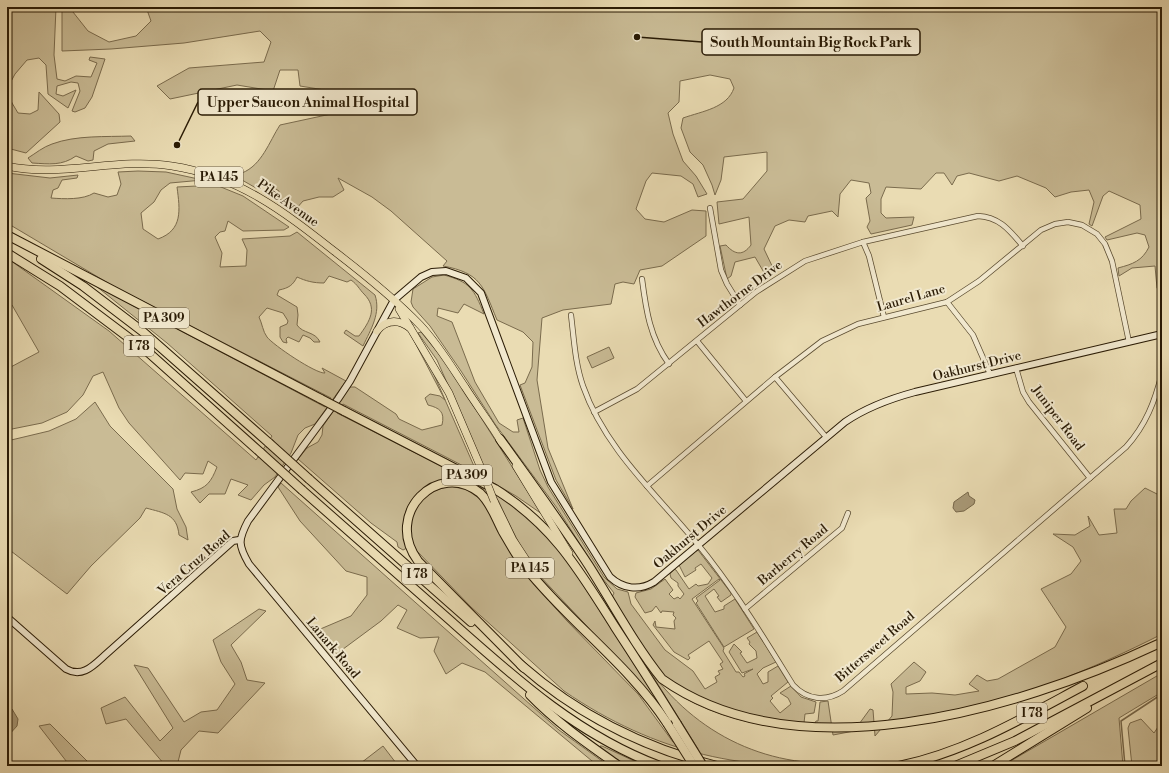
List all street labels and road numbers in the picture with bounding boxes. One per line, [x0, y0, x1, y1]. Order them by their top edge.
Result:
road number: PA 145 [195, 167, 243, 187]
street label: Pike Avenue [254, 176, 322, 230]
street label: Hawthorne Drive [695, 257, 786, 331]
street label: Laurel Lane [875, 280, 948, 315]
road number: PA 309 [139, 308, 189, 328]
road number: I 78 [124, 336, 154, 356]
street label: Oakhurst Drive [931, 347, 1023, 385]
street label: Juniper Road [1028, 381, 1088, 454]
road number: PA 309 [442, 465, 492, 485]
street label: Oakhurst Drive [650, 502, 730, 572]
street label: Barberry Road [754, 521, 832, 590]
street label: Vera Cruz Road [154, 527, 234, 600]
road number: PA 145 [506, 558, 554, 578]
road number: I 78 [402, 564, 432, 584]
street label: Bittersweet Road [831, 608, 918, 686]
street label: Lanark Road [303, 614, 363, 682]
road number: I 78 [1017, 703, 1047, 723]

